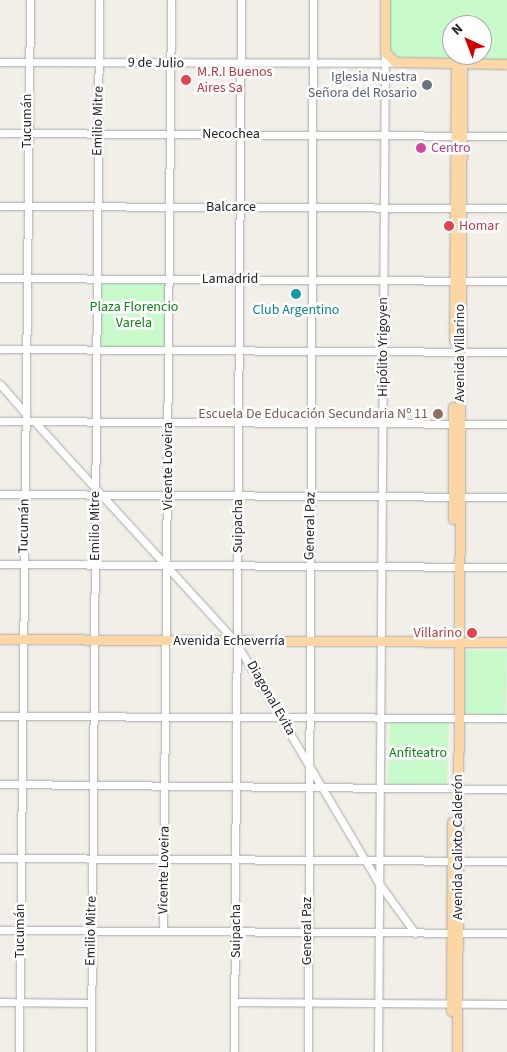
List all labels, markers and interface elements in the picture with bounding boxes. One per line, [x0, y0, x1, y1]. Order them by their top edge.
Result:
north arrow [442, 15, 492, 65]
text: N [447, 19, 468, 40]
street label: 9 de Julio [128, 54, 184, 72]
place label: M.R.I Buenos Aires Sa [197, 64, 272, 96]
place label: Iglesia Nuestra Señora del Rosario [308, 69, 417, 102]
marker: M.R.I Buenos Aires Sa [179, 73, 193, 87]
marker: Iglesia Nuestra Señora del Rosario [421, 79, 433, 91]
street label: Emilio Mitre [89, 86, 107, 156]
street label: Tucumán [19, 94, 35, 148]
street label: Necochea [202, 126, 260, 142]
place label: Centro [431, 140, 471, 156]
marker: Centro [415, 142, 427, 154]
street label: Balcarce [206, 199, 256, 215]
place label: Homar [459, 218, 499, 234]
marker: Homar [443, 220, 455, 232]
street label: Lamadrid [202, 271, 258, 287]
marker: Club Argentino [290, 288, 302, 300]
street label: Hipólito Yrigoyen [375, 297, 391, 397]
park label: Plaza Florencio Varela [90, 299, 178, 332]
place label: Club Argentino [253, 302, 339, 318]
street label: Avenida Villarino [452, 304, 468, 402]
place label: Escuela De Educación Secundaria Nº 11 [198, 406, 428, 422]
marker: Escuela De Educación Secundaria Nº 11 [432, 408, 444, 420]
street label: Vicente Loveira [160, 422, 176, 510]
street label: Emilio Mitre [87, 491, 103, 561]
street label: General Paz [301, 492, 319, 560]
street label: Tucumán [15, 498, 33, 554]
street label: Suipacha [230, 499, 246, 553]
place label: Villarino [414, 625, 462, 641]
marker: Villarino [466, 627, 478, 639]
street label: Avenida Echeverría [173, 633, 285, 649]
street label: Diagonal Evita [243, 658, 299, 738]
park label: Anfiteatro [389, 745, 447, 761]
street label: Avenida Calixto Calderón [450, 774, 466, 920]
street label: Vicente Loveira [155, 826, 173, 914]
street label: Emilio Mitre [82, 896, 100, 966]
street label: General Paz [299, 897, 315, 965]
street label: Tucumán [12, 904, 28, 958]
street label: Suipacha [228, 904, 244, 958]

